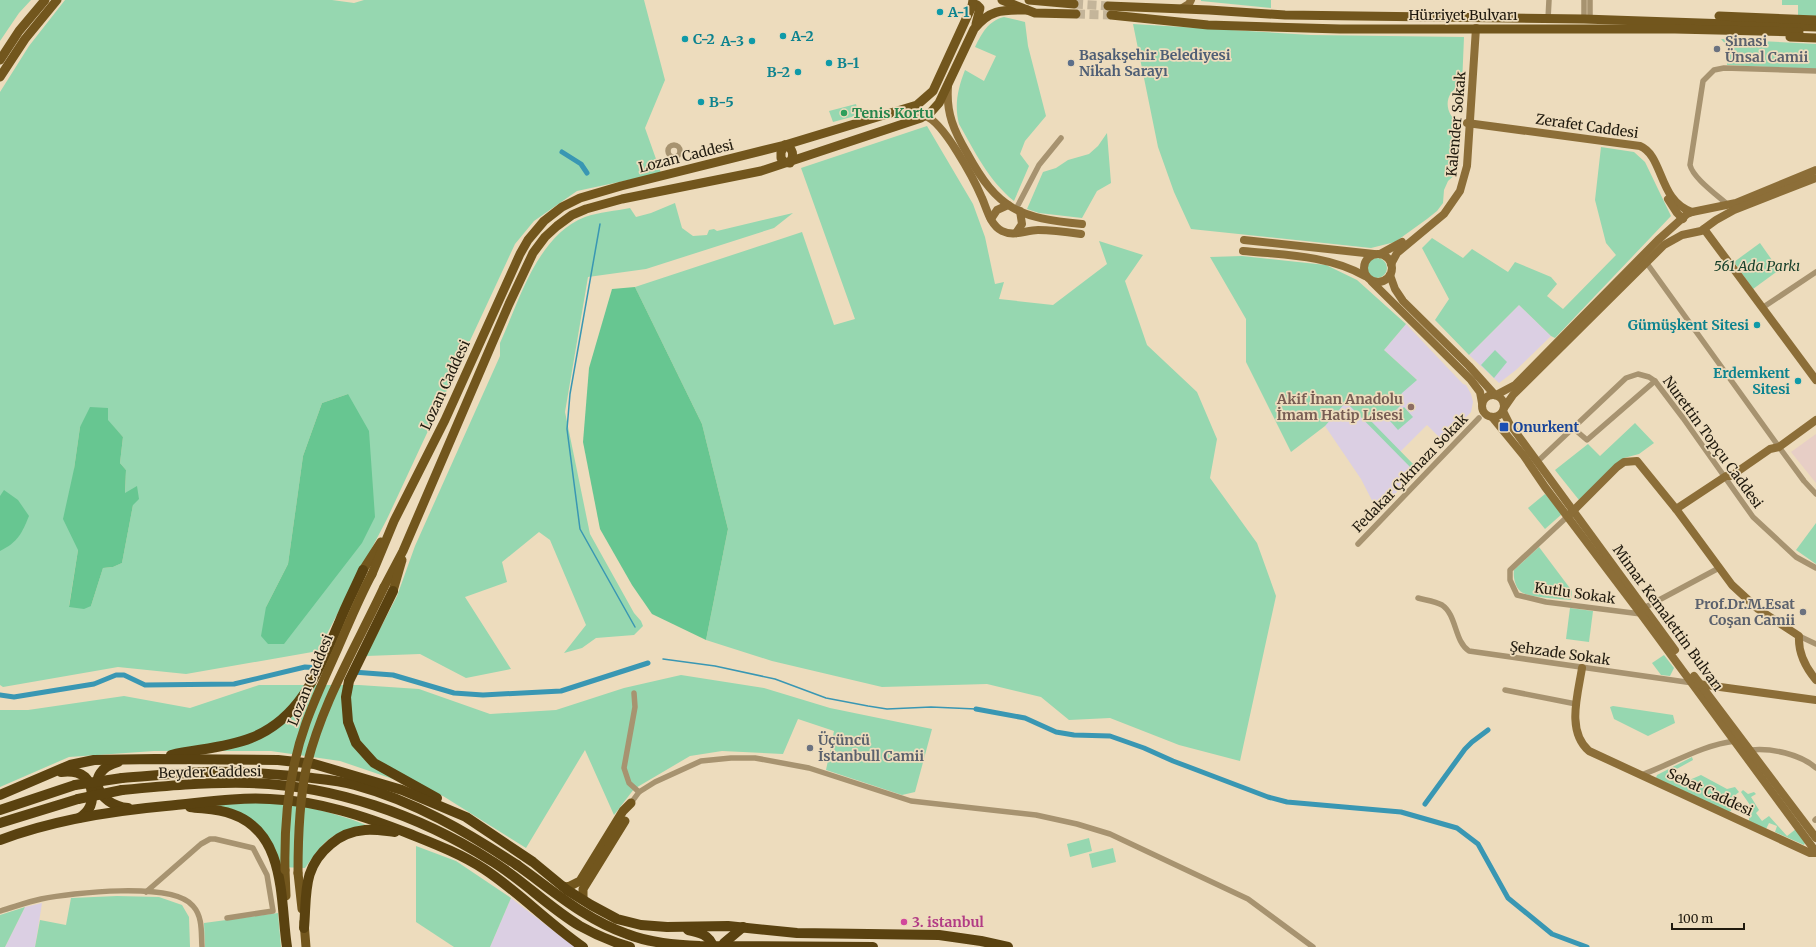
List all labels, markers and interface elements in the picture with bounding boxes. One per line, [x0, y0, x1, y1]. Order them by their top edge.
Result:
place label: A-1 [947, 3, 970, 21]
street label: Hürriyet Bulvarı [1408, 6, 1518, 24]
marker: A-1 [935, 7, 945, 17]
place label: A-2 [790, 27, 814, 45]
place label: C-2 [693, 30, 715, 48]
marker: A-2 [778, 31, 788, 41]
place label: A-3 [720, 32, 744, 50]
place label: Şinasi Ünsal Camii [1725, 32, 1809, 66]
marker: C-2 [680, 34, 690, 44]
marker: A-3 [747, 36, 757, 46]
marker: Şinasi Ünsal Camii [1712, 44, 1722, 54]
place label: Başakşehir Belediyesi Nikah Sarayı [1079, 46, 1231, 80]
place label: B-1 [837, 54, 860, 72]
marker: B-1 [824, 58, 834, 68]
marker: Başakşehir Belediyesi Nikah Sarayı [1066, 58, 1076, 68]
place label: B-2 [767, 63, 790, 81]
marker: B-2 [793, 67, 803, 77]
street label: Kalender Sokak [1442, 70, 1470, 177]
place label: B-5 [709, 93, 734, 111]
marker: B-5 [696, 97, 706, 107]
place label: Tenis Kortu [852, 104, 934, 122]
marker: Tenis Kortu [839, 108, 849, 118]
street label: Zerafet Caddesi [1534, 110, 1640, 142]
street label: Lozan Caddesi [637, 135, 736, 177]
park label: 561 Ada Parkı [1714, 257, 1800, 275]
place label: Gümüşkent Sitesi [1628, 316, 1749, 334]
marker: Gümüşkent Sitesi [1752, 320, 1762, 330]
street label: Lozan Caddesi [416, 337, 474, 433]
place label: Erdemkent Sitesi [1713, 364, 1790, 398]
street label: Nurettin Topçu Caddesi [1659, 372, 1767, 512]
marker: Erdemkent Sitesi [1793, 376, 1803, 386]
place label: Akif İnan Anadolu İmam Hatip Lisesi [1276, 390, 1403, 424]
marker: Akif İnan Anadolu İmam Hatip Lisesi [1406, 402, 1416, 412]
street label: Fedakar Çıkmazı Sokak [1348, 410, 1472, 536]
place label: Onurkent [1513, 418, 1579, 436]
marker: Onurkent [1498, 421, 1510, 433]
street label: Mimar Kemalettin Bulvarı [1609, 541, 1727, 695]
street label: Kutlu Sokak [1533, 578, 1617, 608]
place label: Prof.Dr.M.Esat Coşan Camii [1695, 595, 1795, 629]
marker: Prof.Dr.M.Esat Coşan Camii [1798, 607, 1808, 617]
street label: Lozan Caddesi [283, 631, 337, 729]
street label: Şehzade Sokak [1509, 637, 1612, 669]
place label: Üçüncü İstanbull Camii [818, 731, 924, 765]
marker: Üçüncü İstanbull Camii [805, 743, 815, 753]
street label: Beyder Caddesi [158, 762, 262, 782]
street label: Sebat Caddesi [1664, 764, 1756, 820]
scale bar [1672, 905, 1744, 931]
text: 100 m [1678, 911, 1713, 926]
place label: 3. istanbul [912, 913, 984, 931]
marker: 3. istanbul [899, 917, 909, 927]

